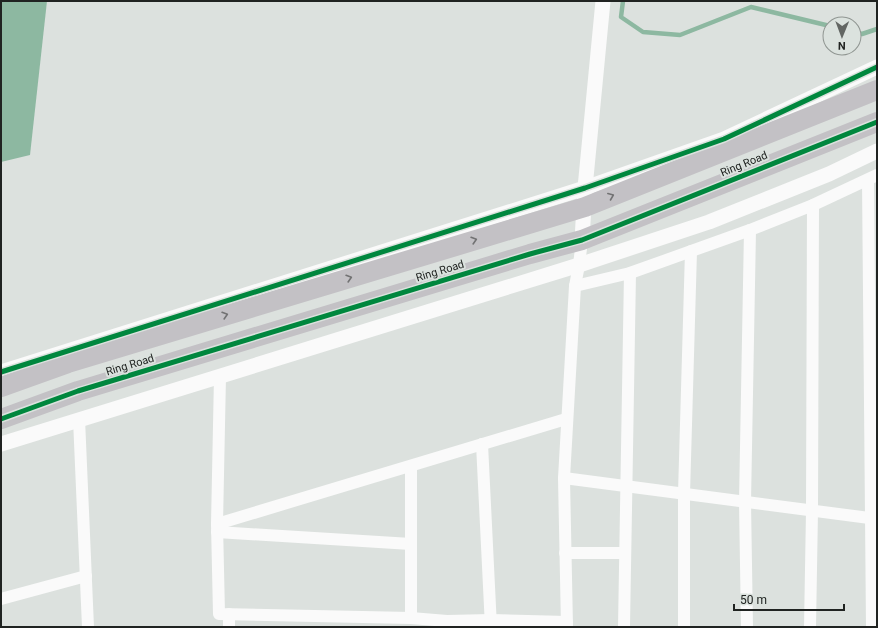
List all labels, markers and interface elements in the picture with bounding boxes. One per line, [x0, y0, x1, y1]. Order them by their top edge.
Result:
north arrow [822, 16, 862, 56]
text: N [838, 39, 846, 52]
street label: Ring Road [719, 149, 769, 179]
one-way arrow [607, 193, 614, 201]
one-way arrow [470, 236, 477, 245]
street label: Ring Road [414, 258, 466, 284]
one-way arrow [345, 274, 352, 283]
one-way arrow [221, 311, 228, 320]
street label: Ring Road [104, 352, 156, 378]
scale bar [734, 586, 844, 612]
text: 50 m [740, 593, 767, 607]

